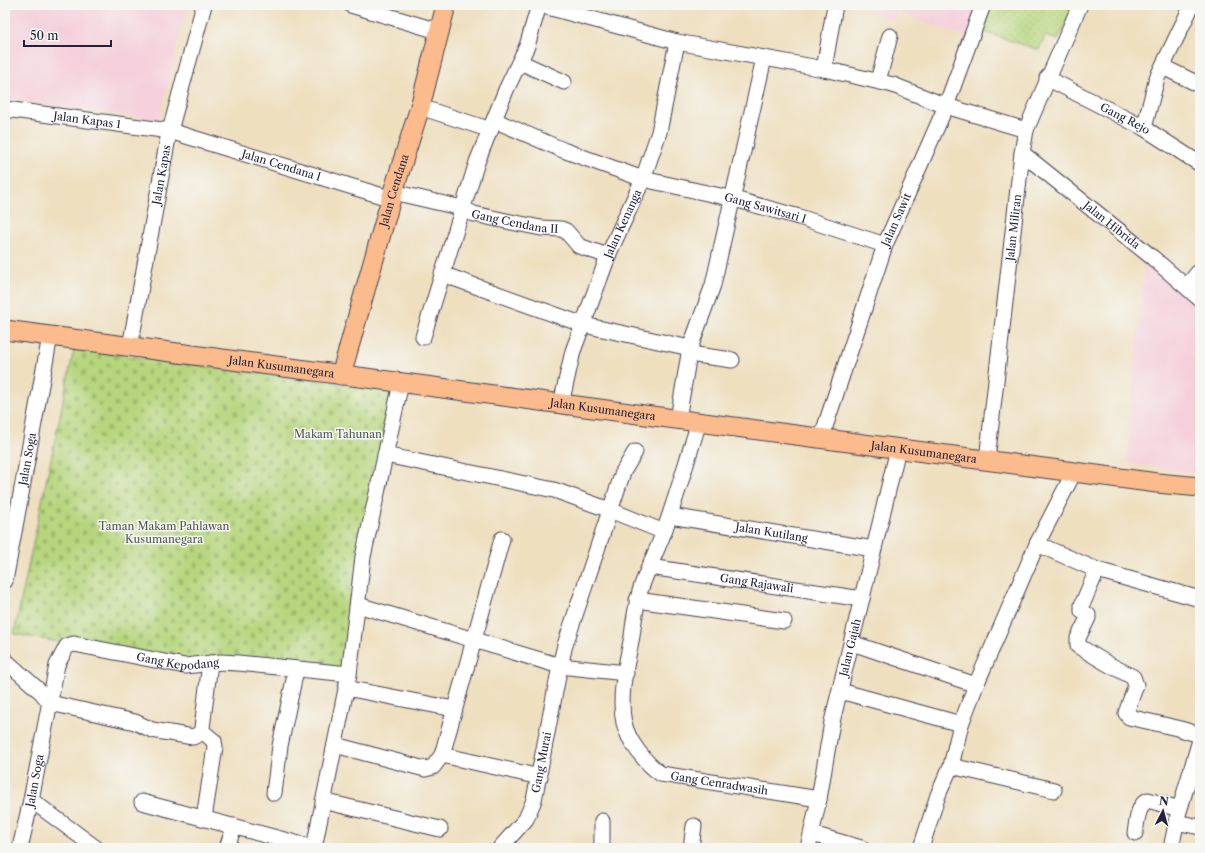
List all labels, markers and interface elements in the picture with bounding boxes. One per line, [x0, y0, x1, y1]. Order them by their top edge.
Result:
scale bar [24, 22, 111, 48]
text: 50 m [30, 28, 59, 43]
street label: Gang Rejo [1098, 100, 1153, 137]
street label: Jalan Kapas 1 [51, 108, 122, 131]
street label: Jalan Kapas [149, 144, 174, 208]
street label: Jalan Cendana I [238, 146, 323, 184]
street label: Jalan Cendana [376, 152, 412, 230]
street label: Jalan Kenanga [600, 187, 644, 262]
street label: Gang Sawitsari I [723, 190, 808, 226]
street label: Jalan Sawit [877, 191, 914, 250]
street label: Jalan Miliran [1003, 193, 1024, 264]
street label: Jalan Hibrida [1079, 197, 1143, 252]
street label: Gang Cendana II [470, 207, 559, 236]
street label: Jalan Kusumanegara [226, 353, 335, 381]
street label: Jalan Kusumanegara [547, 395, 657, 423]
park label: Makam Tahunan [294, 427, 382, 441]
street label: Jalan Soga [15, 431, 39, 489]
street label: Jalan Kusumanegara [868, 438, 978, 466]
park label: Taman Makam Pahlawan Kusumanegara [99, 519, 230, 546]
street label: Jalan Kutilang [733, 519, 809, 545]
street label: Gang Rajawali [719, 571, 795, 596]
street label: Jalan Gajah [836, 617, 864, 680]
street label: Gang Kepodang [135, 650, 220, 673]
street label: Gang Murai [529, 730, 554, 794]
street label: Jalan Soga [22, 753, 47, 810]
street label: Gang Cenradwasih [669, 769, 769, 798]
north arrow [1143, 791, 1183, 831]
text: N [1159, 794, 1170, 809]

